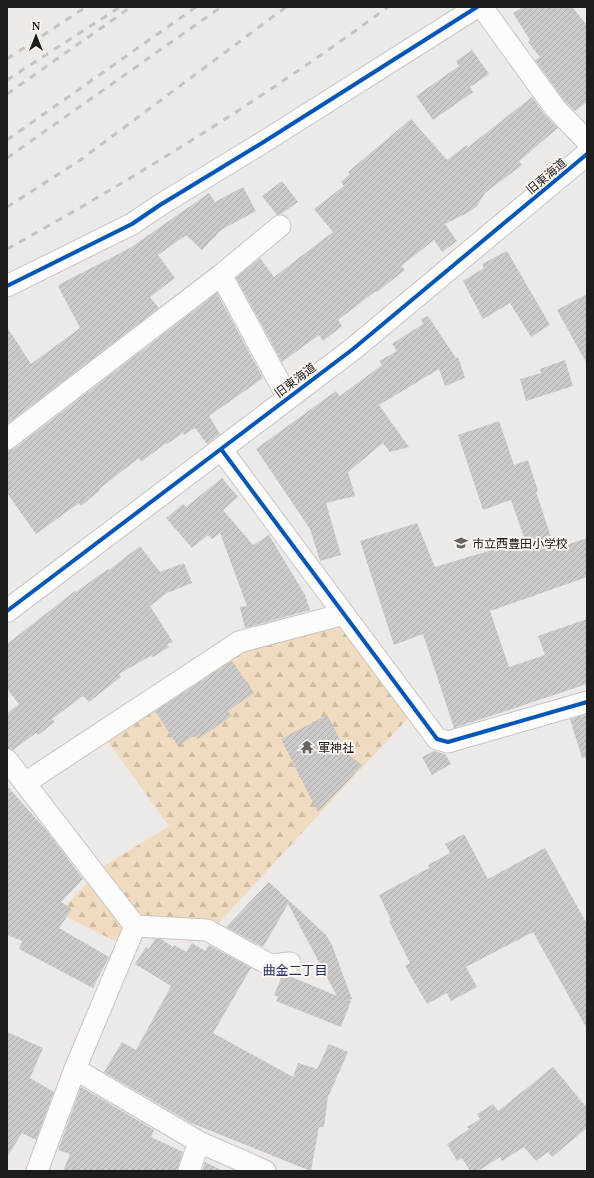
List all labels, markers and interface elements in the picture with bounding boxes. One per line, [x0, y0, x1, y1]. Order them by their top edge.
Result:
north arrow [16, 16, 56, 56]
text: N [32, 18, 41, 33]
street label: 旧東海道 [522, 154, 570, 198]
street label: 旧東海道 [271, 359, 319, 401]
school or university icon: 市立西豊田小学校 [453, 535, 469, 551]
place label: 市立西豊田小学校 [472, 535, 568, 552]
temple icon: 軍神社 [299, 739, 315, 755]
place label: 軍神社 [318, 739, 354, 756]
district label: 曲金二丁目 [262, 961, 328, 979]

